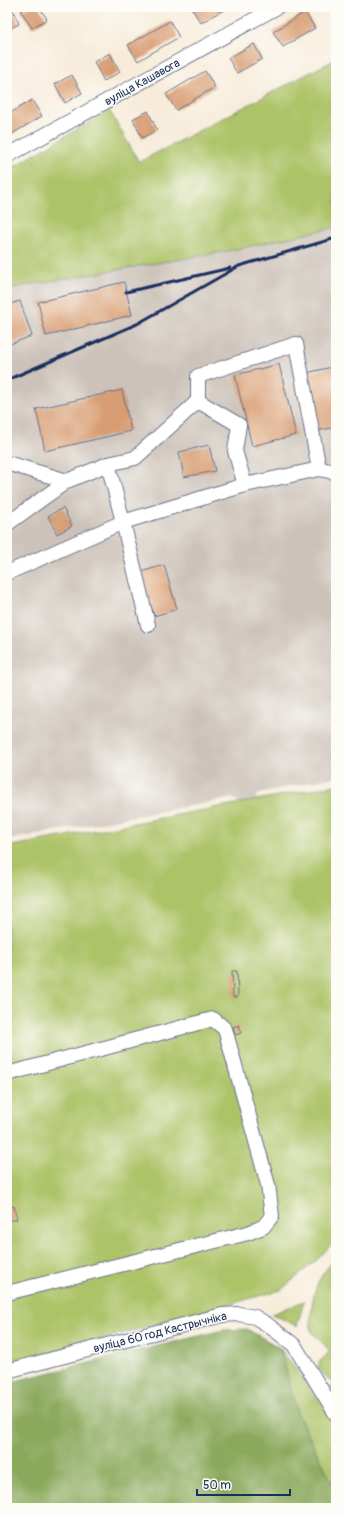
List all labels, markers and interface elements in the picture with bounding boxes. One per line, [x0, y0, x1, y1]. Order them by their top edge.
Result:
street label: вуліца Кашавога [102, 55, 183, 109]
street label: вуліца 60 год Кастрычніка [92, 1309, 229, 1356]
scale bar [197, 1471, 290, 1497]
text: 50 m [203, 1478, 231, 1493]

